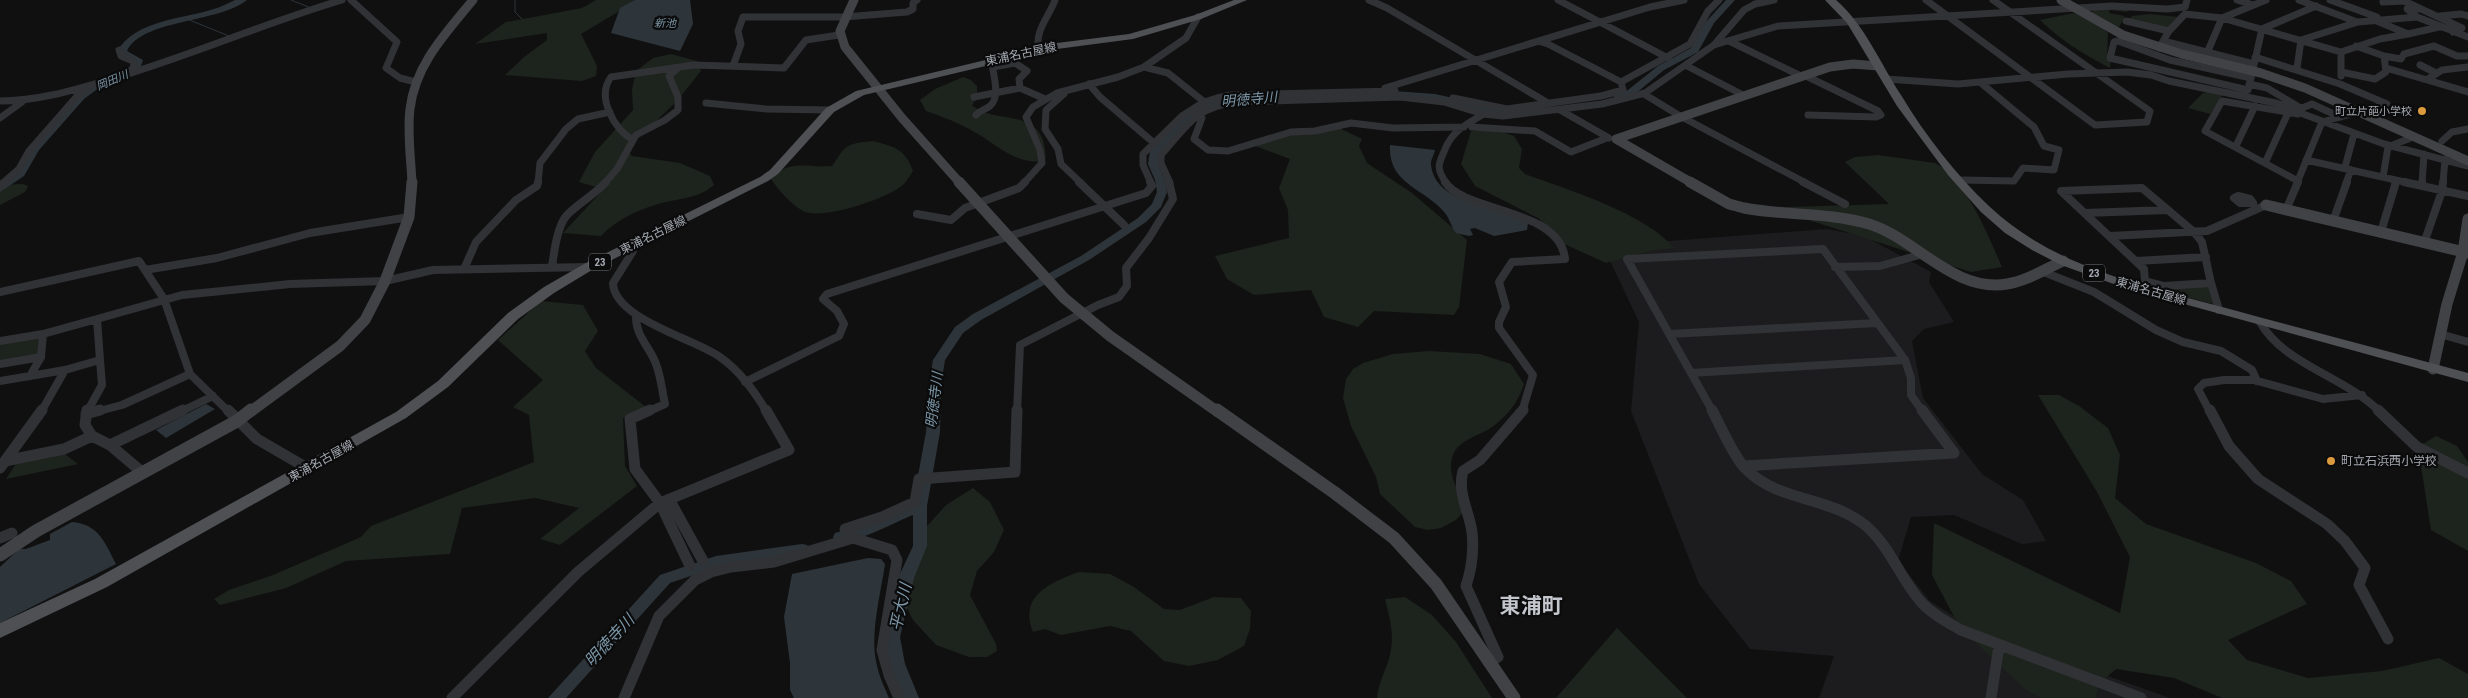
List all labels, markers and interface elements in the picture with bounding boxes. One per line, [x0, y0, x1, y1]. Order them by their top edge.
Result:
water label: 新池 [654, 17, 677, 30]
street label: 東浦名古屋線 [984, 40, 1058, 68]
water label: 岡田川 [94, 68, 131, 93]
water label: 明徳寺川 [1220, 88, 1280, 109]
place label: 町立片葩小学校 [2335, 105, 2412, 118]
marker: 町立片葩小学校 [2416, 105, 2428, 117]
street label: 東浦名古屋線 [618, 213, 688, 257]
road number: 23 [589, 253, 611, 270]
road number: 23 [2083, 264, 2105, 282]
street label: 東浦名古屋線 [2114, 274, 2188, 308]
water label: 明徳寺川 [923, 369, 946, 429]
street label: 東浦名古屋線 [286, 437, 356, 485]
place label: 町立石浜西小学校 [2341, 454, 2437, 468]
marker: 町立石浜西小学校 [2325, 455, 2337, 467]
water label: 平大川 [886, 580, 916, 633]
district label: 東浦町 [1500, 594, 1563, 618]
water label: 明徳寺川 [581, 609, 639, 670]

